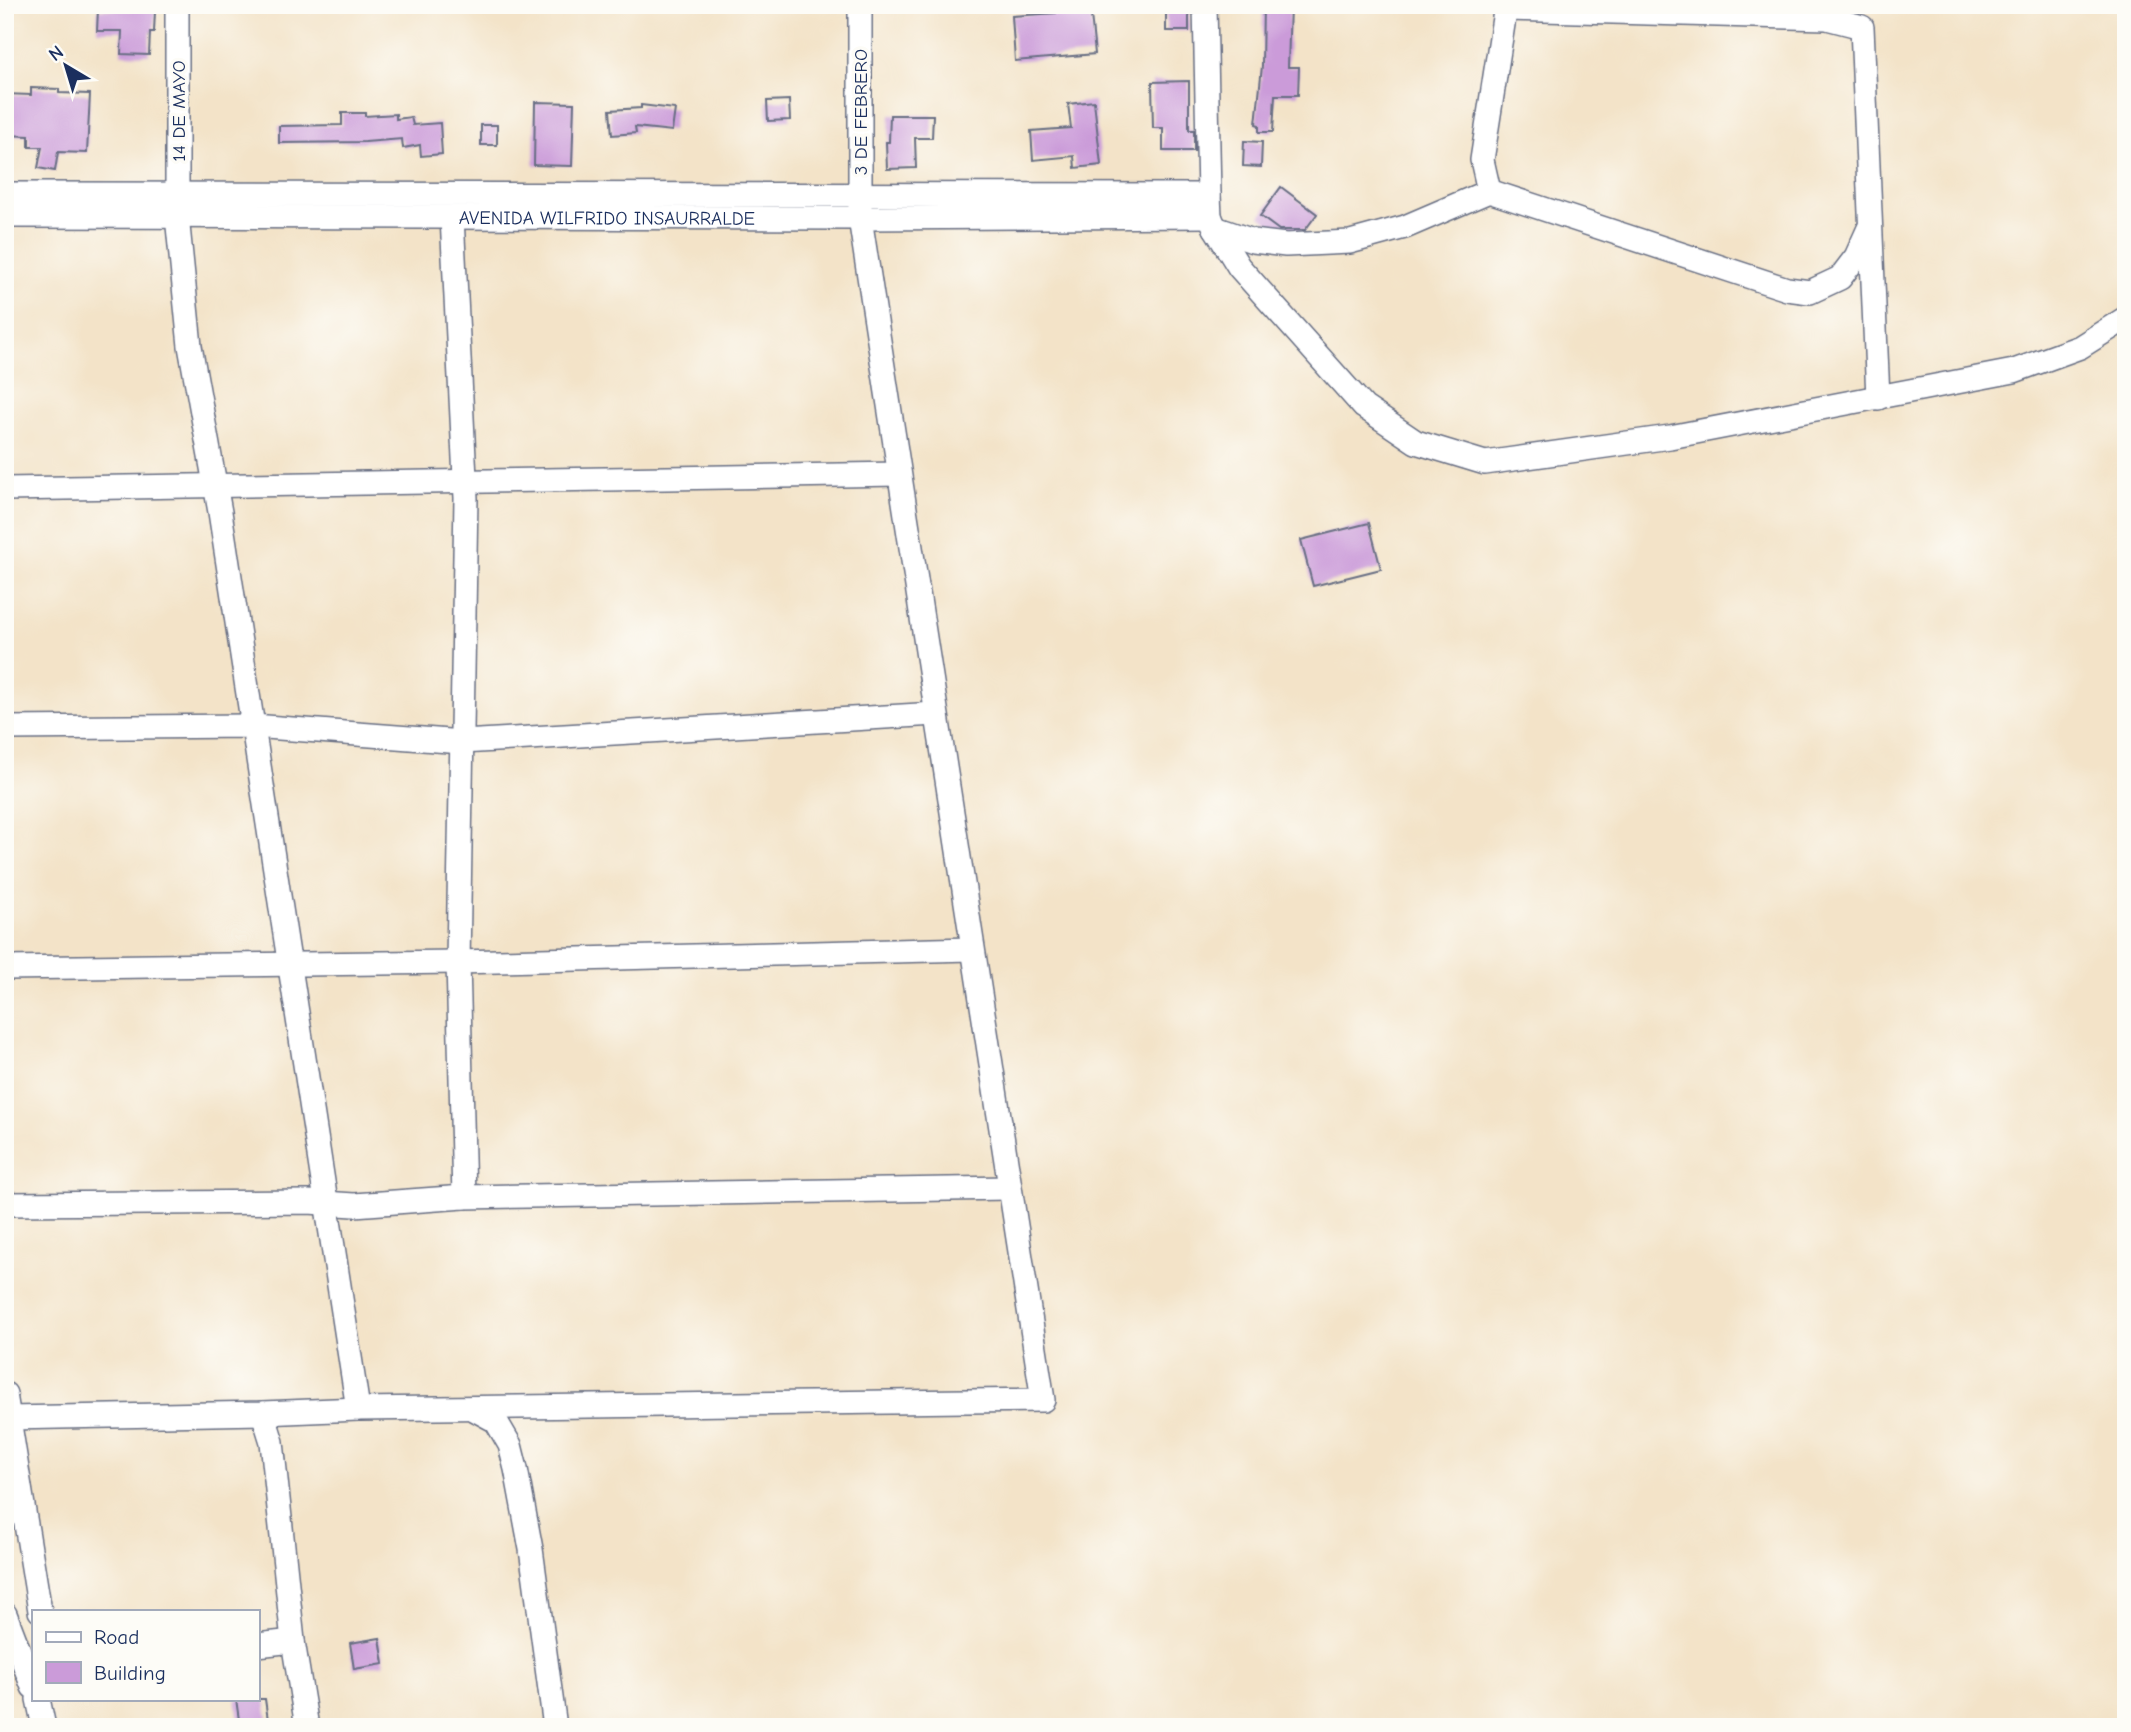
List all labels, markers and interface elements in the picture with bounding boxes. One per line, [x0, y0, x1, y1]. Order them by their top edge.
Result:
north arrow [32, 32, 102, 102]
text: N [44, 41, 68, 66]
street label: 3 DE FEBRERO [850, 49, 872, 175]
street label: 14 DE MAYO [168, 60, 190, 162]
street label: AVENIDA WILFRIDO INSAURRALDE [459, 207, 755, 230]
legend [32, 1610, 259, 1700]
text: Road [94, 1625, 139, 1649]
text: Building [94, 1661, 166, 1685]

